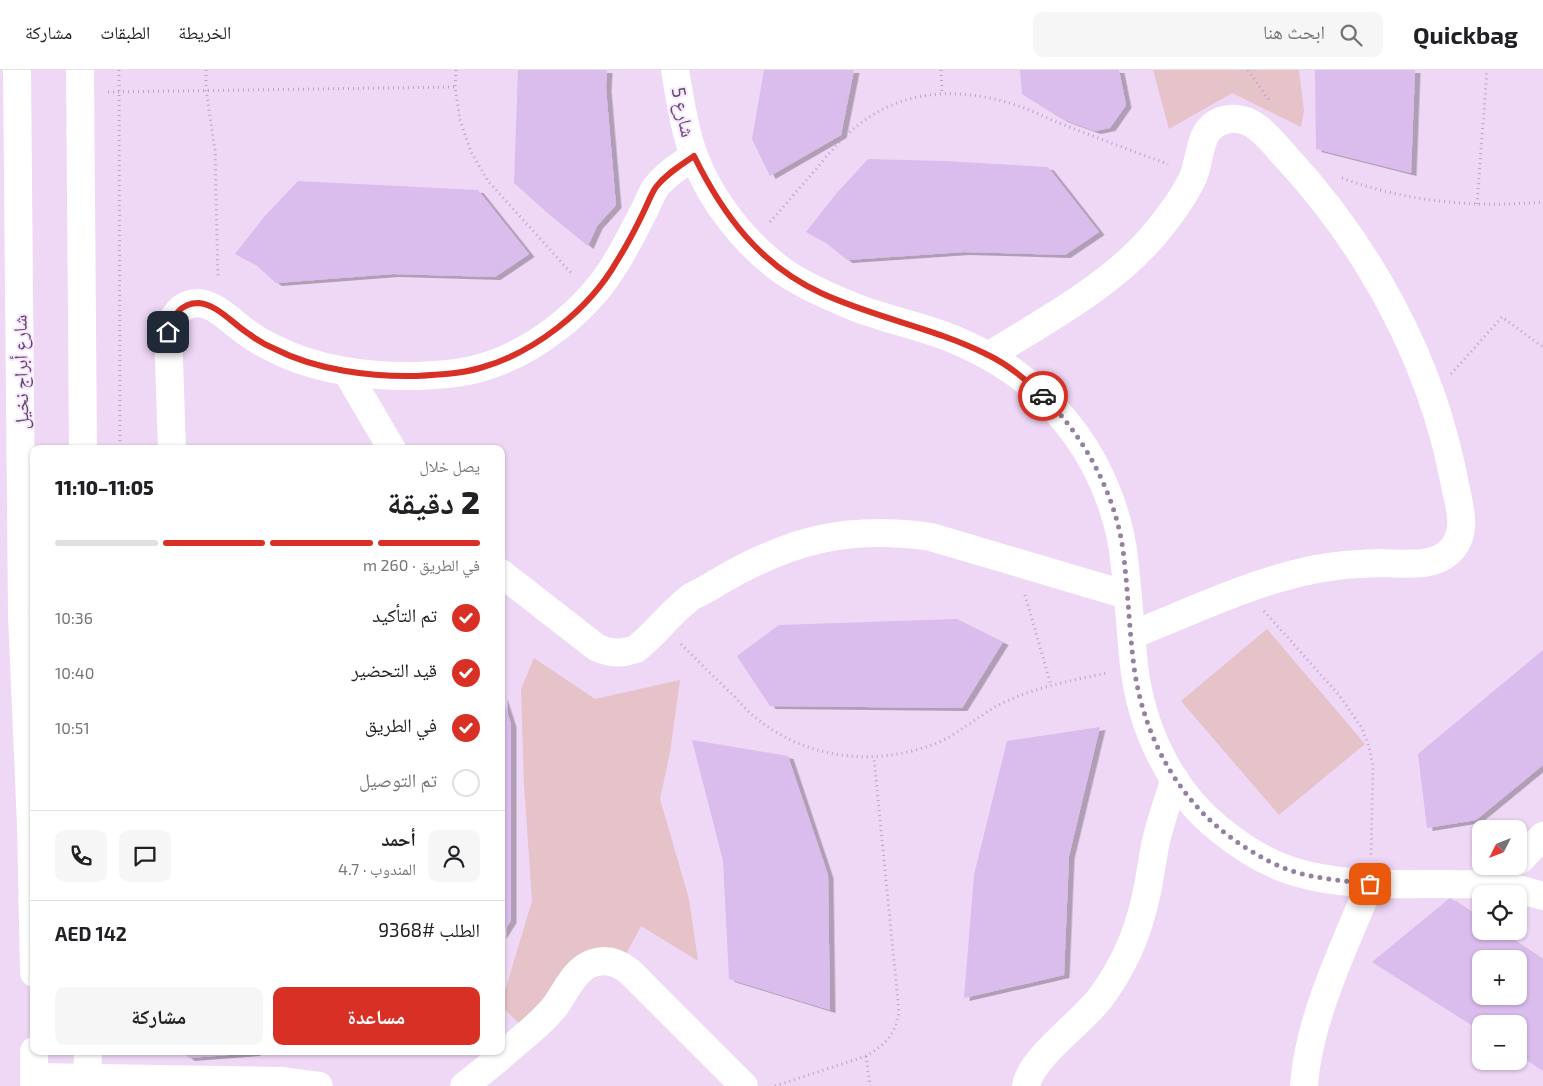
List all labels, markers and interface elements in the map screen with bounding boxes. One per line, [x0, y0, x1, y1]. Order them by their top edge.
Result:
search box [1033, 12, 1383, 57]
text: ابحث هنا [1263, 20, 1325, 43]
text: Quickbag [1413, 20, 1518, 49]
text: مشاركة [25, 21, 72, 43]
text: الطبقات [100, 21, 150, 43]
text: الخريطة [178, 21, 231, 43]
icon: search [1337, 21, 1365, 49]
street label: شارع 5 [667, 85, 701, 139]
pin [147, 311, 189, 353]
street label: شارع أبراج نخيل [8, 315, 33, 429]
icon: home [154, 318, 182, 346]
courier [1018, 371, 1068, 421]
icon: car [1029, 382, 1057, 410]
text: يصل خلال [420, 456, 480, 475]
text: 11:05–11:10 [55, 476, 154, 499]
text: 2 دقيقة [387, 482, 480, 520]
text: في الطريق · 260 m [363, 555, 480, 574]
text: تم التأكيد [372, 603, 437, 626]
icon: check [452, 604, 480, 632]
text: 10:36 [55, 608, 93, 627]
text: قيد التحضير [352, 658, 437, 681]
icon: check [452, 659, 480, 687]
text: 10:40 [55, 663, 94, 682]
text: في الطريق [365, 713, 437, 736]
icon: check [452, 714, 480, 742]
text: 10:51 [55, 718, 90, 737]
text: تم التوصيل [359, 768, 437, 791]
north arrow [1472, 820, 1528, 875]
map controls [1472, 820, 1527, 1070]
text: أحمد [381, 827, 416, 850]
button: phone [55, 830, 107, 882]
button: chat [119, 830, 171, 882]
button: person [428, 830, 480, 882]
text: المندوب · 4.7 [338, 859, 416, 878]
pin [1349, 863, 1391, 905]
icon: bag [1356, 870, 1384, 898]
button: locate [1472, 885, 1527, 940]
text: الطلب #9368 [378, 918, 480, 941]
text: AED 142 [55, 922, 127, 945]
button: + [1472, 950, 1527, 1005]
button: مشاركة [55, 987, 263, 1045]
button: مساعدة [273, 987, 480, 1045]
button: − [1472, 1015, 1527, 1070]

